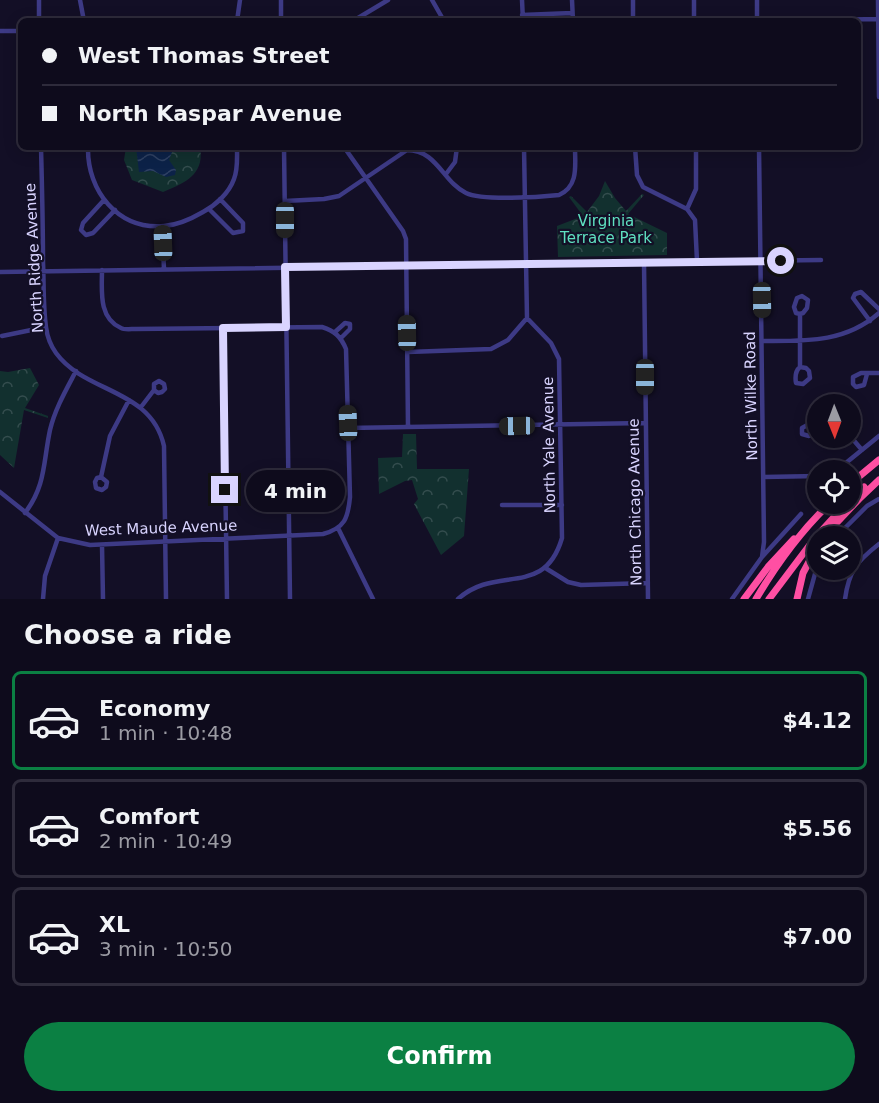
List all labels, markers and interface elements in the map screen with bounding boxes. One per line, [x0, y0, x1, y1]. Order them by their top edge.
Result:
text: West Thomas Street [78, 43, 330, 68]
text: North Kaspar Avenue [78, 101, 342, 126]
street label: North Ridge Avenue [21, 183, 47, 333]
car [276, 202, 294, 238]
park label: Virginia Terrace Park [559, 212, 652, 247]
car [153, 225, 173, 261]
route start [767, 247, 794, 274]
car [753, 282, 771, 318]
car [398, 315, 416, 351]
street label: North Wilke Road [741, 331, 761, 461]
car [636, 359, 654, 395]
street label: North Yale Avenue [539, 376, 559, 514]
north arrow [807, 394, 861, 448]
map controls [807, 394, 861, 580]
car [338, 405, 358, 441]
car [499, 417, 535, 435]
street label: North Chicago Avenue [625, 418, 645, 586]
button: locate [807, 460, 861, 514]
callout: 4 min [246, 469, 345, 511]
route end [211, 476, 238, 503]
text: 4 min [264, 479, 327, 503]
street label: West Maude Avenue [84, 516, 238, 540]
button: layers [807, 526, 861, 580]
text: Choose a ride [24, 619, 232, 650]
icon: car [27, 694, 81, 748]
text: Economy [99, 696, 210, 721]
text: $4.12 [782, 708, 852, 733]
text: 1 min · 10:48 [99, 721, 233, 745]
icon: car [27, 802, 81, 856]
text: Comfort [99, 804, 199, 829]
text: $5.56 [782, 816, 852, 841]
text: 2 min · 10:49 [99, 829, 233, 853]
icon: car [27, 910, 81, 964]
text: XL [99, 912, 130, 937]
text: $7.00 [782, 924, 852, 949]
text: 3 min · 10:50 [99, 937, 233, 961]
button: Confirm [24, 1022, 855, 1091]

